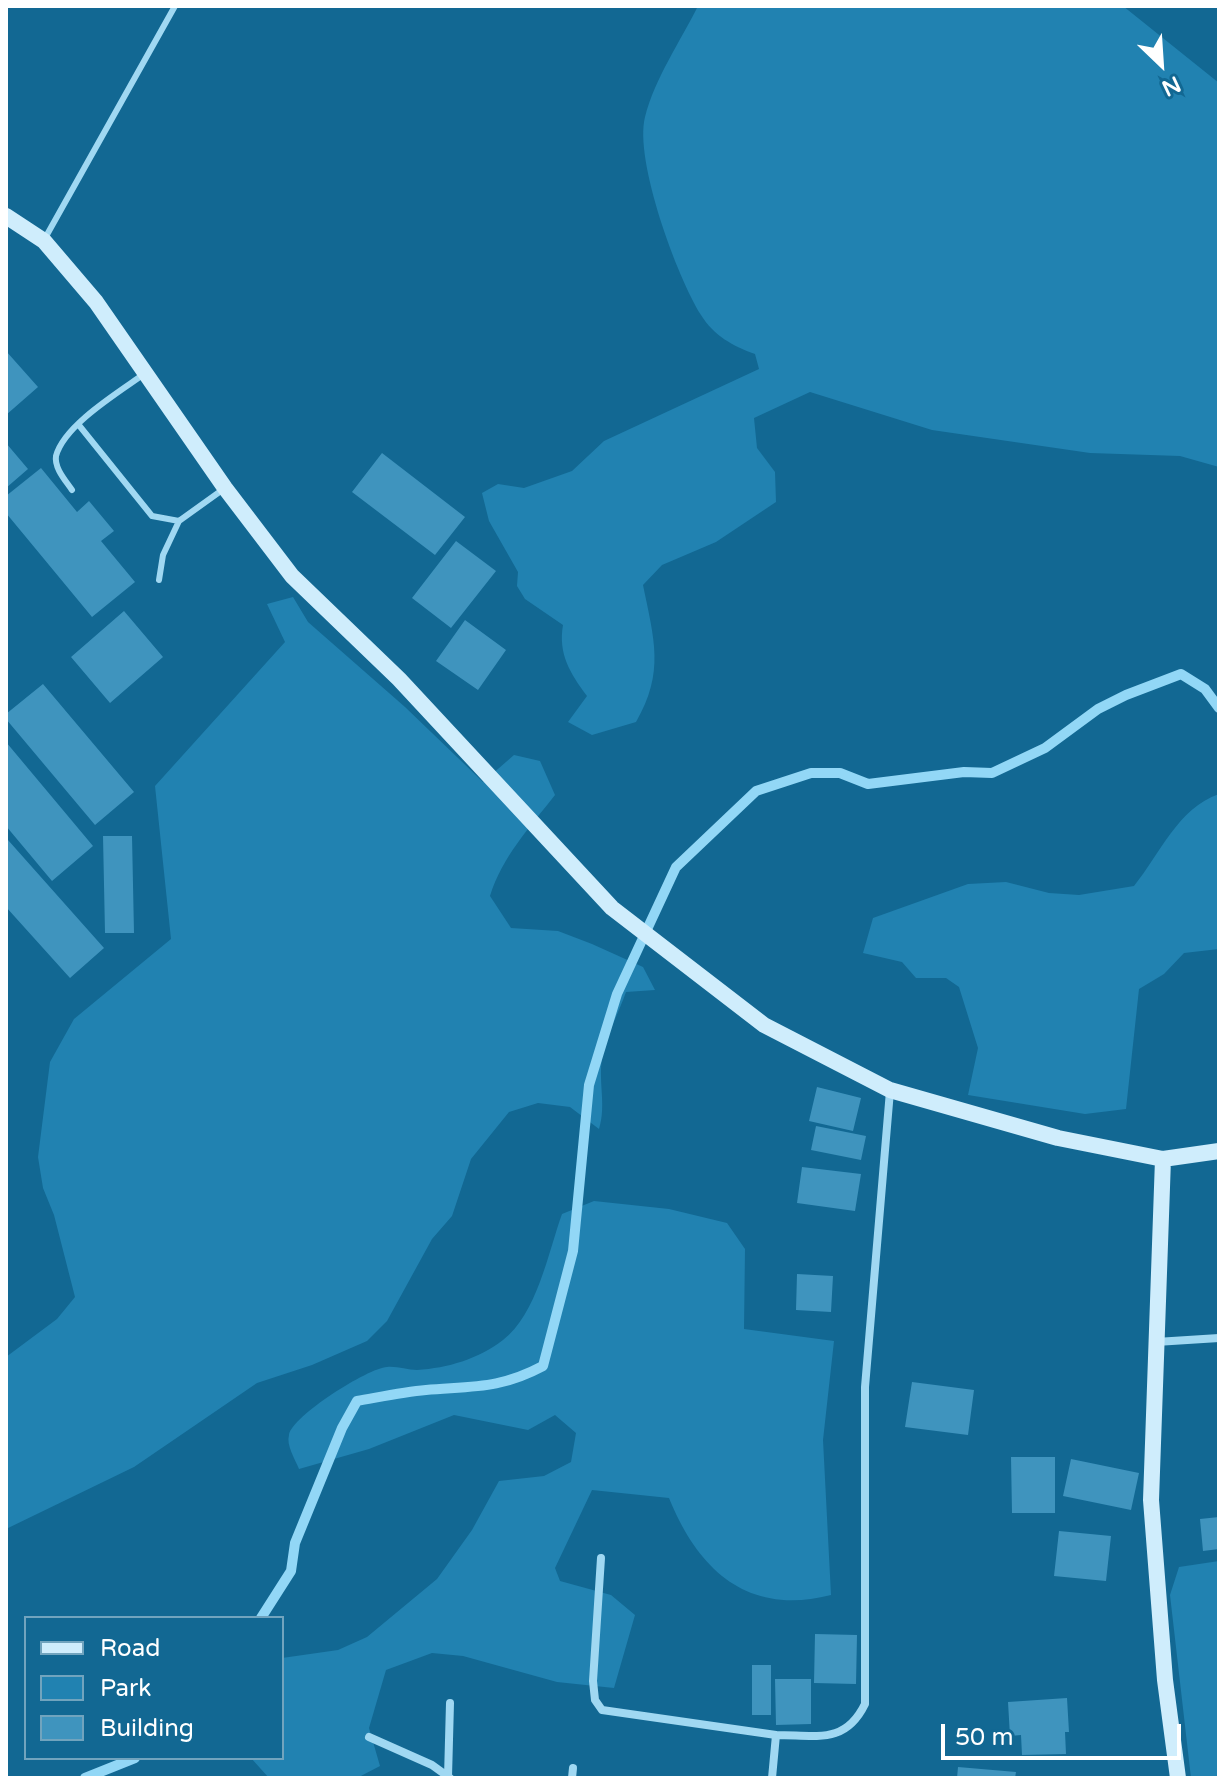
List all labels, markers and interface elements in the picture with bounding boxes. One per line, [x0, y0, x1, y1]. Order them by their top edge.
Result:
north arrow [1121, 24, 1201, 104]
text: N [1158, 70, 1185, 101]
legend [24, 1616, 284, 1760]
text: Road [100, 1634, 160, 1663]
text: Park [100, 1674, 151, 1703]
scale bar [945, 1708, 1185, 1758]
text: Building [100, 1714, 194, 1743]
text: 50 m [955, 1723, 1013, 1752]

